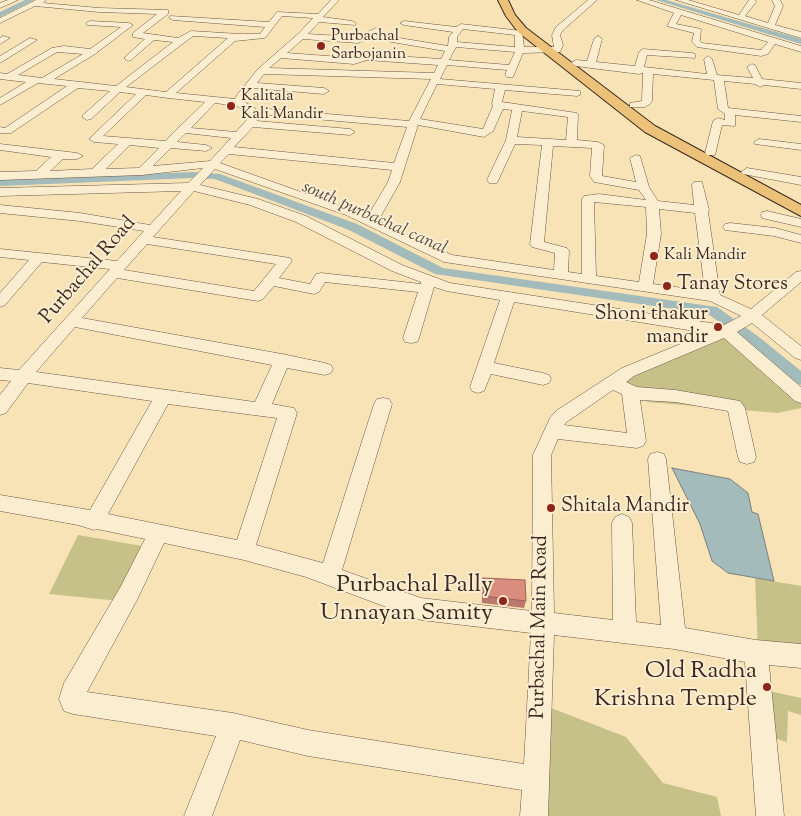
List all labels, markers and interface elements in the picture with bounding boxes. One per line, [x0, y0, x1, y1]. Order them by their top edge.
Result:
place label: Purbachal Sarbojanin [331, 27, 406, 65]
marker: Purbachal Sarbojanin [315, 40, 327, 52]
place label: Kalitala Kali Mandir [241, 87, 323, 125]
marker: Kalitala Kali Mandir [225, 100, 237, 112]
water label: south purbachal canal [298, 177, 450, 261]
street label: Purbachal Road [36, 212, 142, 330]
place label: Kali Mandir [664, 246, 746, 266]
marker: Kali Mandir [648, 250, 660, 262]
place label: Tanay Stores [677, 274, 788, 298]
marker: Tanay Stores [661, 280, 673, 292]
place label: Shoni thakur mandir [595, 304, 708, 351]
marker: Shoni thakur mandir [712, 321, 724, 333]
place label: Shitala Mandir [561, 496, 689, 520]
marker: Shitala Mandir [545, 502, 557, 514]
street label: Purbachal Main Road [527, 535, 555, 719]
place label: Purbachal Pally Unnayan Samity [320, 573, 493, 629]
marker: Purbachal Pally Unnayan Samity [497, 595, 509, 607]
place label: Old Radha Krishna Temple [594, 659, 757, 715]
marker: Old Radha Krishna Temple [761, 681, 773, 693]

